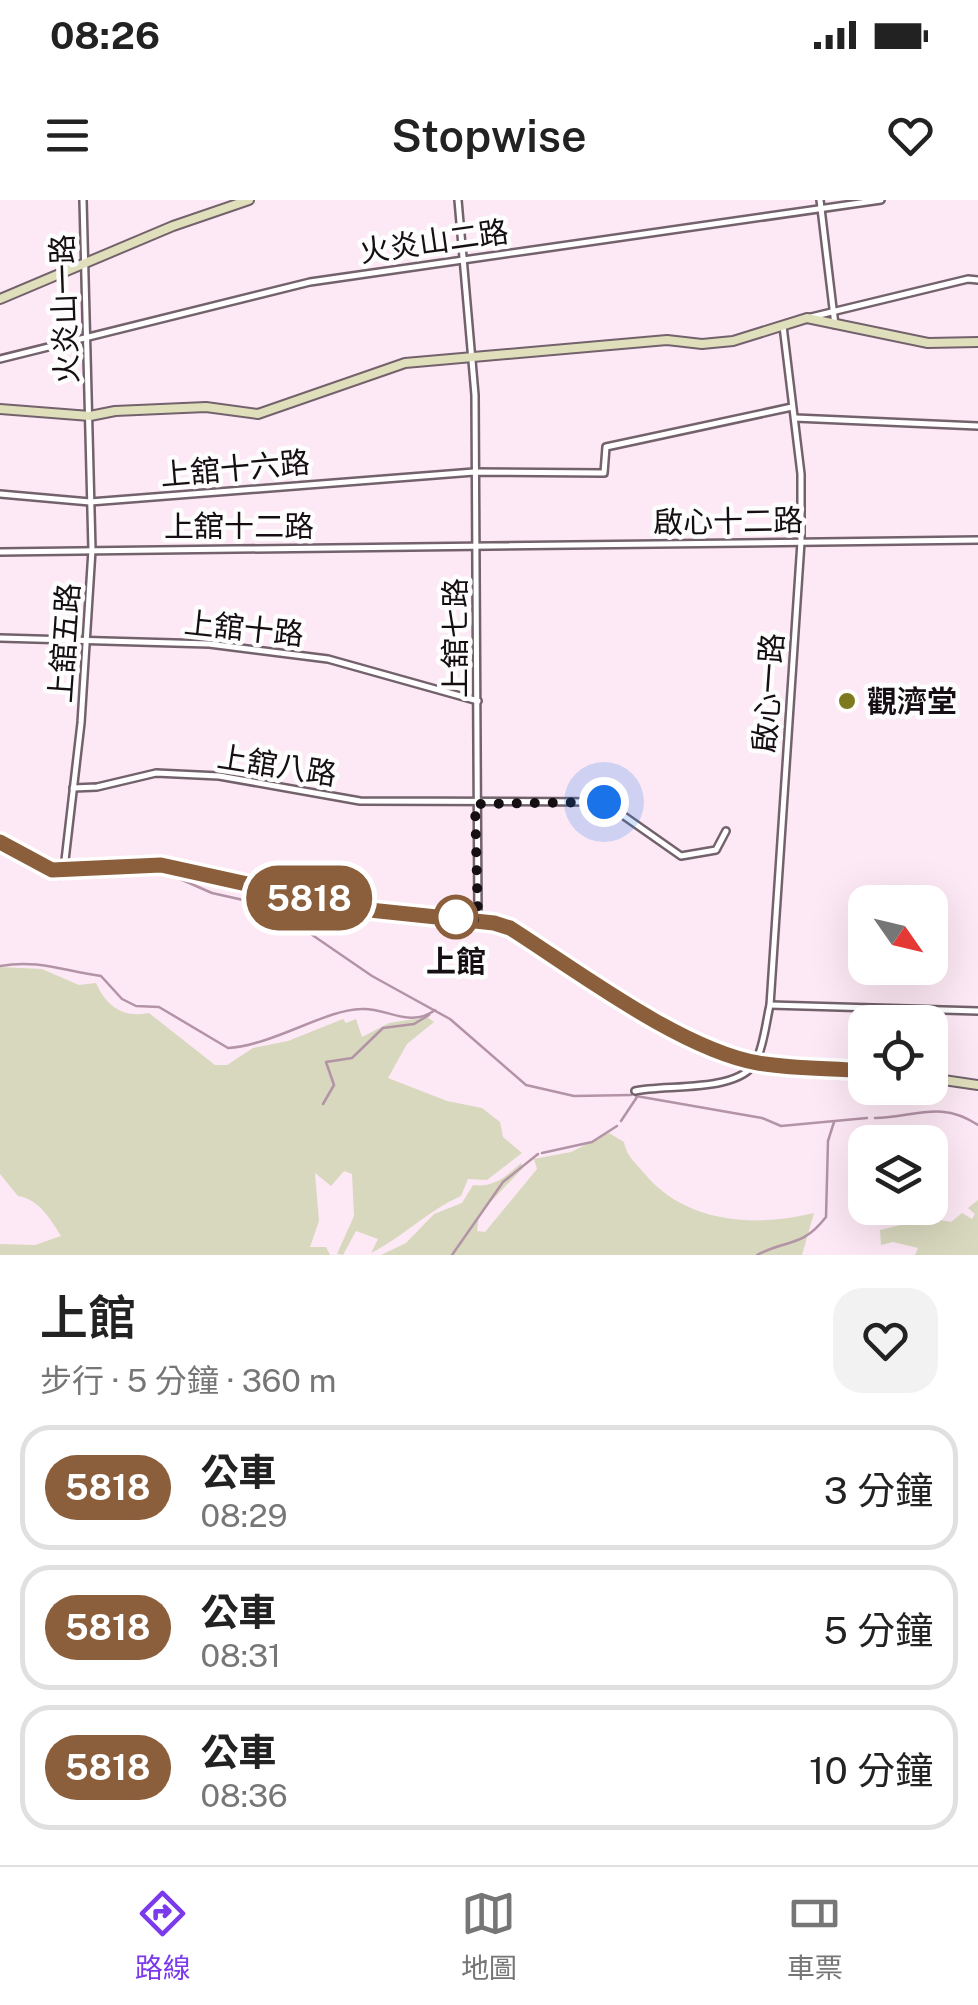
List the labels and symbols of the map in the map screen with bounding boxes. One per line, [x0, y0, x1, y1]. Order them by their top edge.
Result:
street label: 火炎山二路 [357, 213, 511, 269]
street label: 火炎山一路 [43, 233, 85, 385]
street label: 上舘十六路 [159, 444, 311, 492]
street label: 啟心十二路 [653, 502, 803, 540]
street label: 上舘十二路 [164, 508, 314, 544]
street label: 上舘七路 [437, 578, 473, 698]
street label: 上舘五路 [42, 582, 86, 704]
street label: 上舘十路 [182, 604, 306, 652]
street label: 啟心一路 [746, 632, 790, 754]
place label: 觀濟堂 [867, 683, 957, 719]
marker: 觀濟堂 [836, 690, 858, 712]
street label: 上舘八路 [215, 738, 339, 792]
your location [579, 777, 629, 827]
line badge: 5818 [239, 866, 379, 930]
north arrow [848, 885, 948, 985]
marker: 上館 [435, 896, 477, 938]
place label: 上館 [426, 943, 486, 979]

